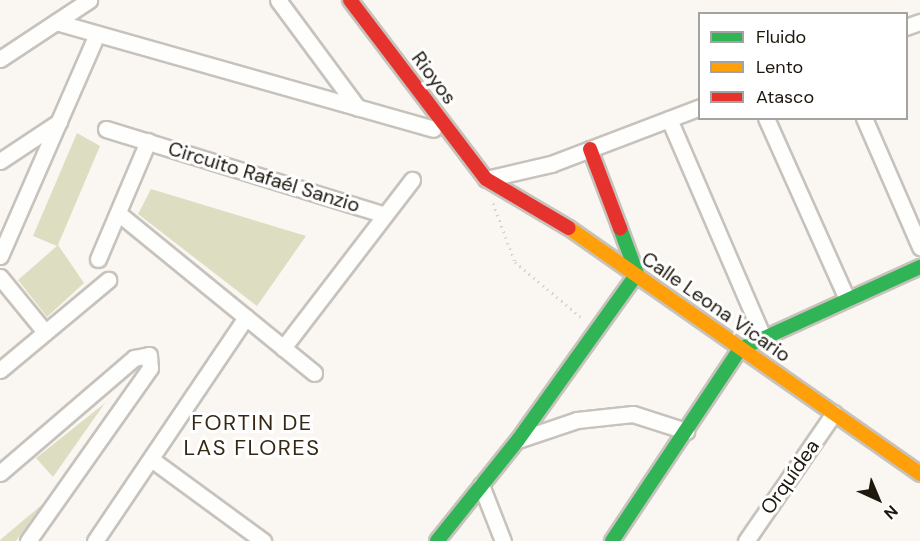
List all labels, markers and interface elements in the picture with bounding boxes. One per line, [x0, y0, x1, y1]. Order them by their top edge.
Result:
legend [698, 12, 908, 120]
text: Fluido [756, 25, 806, 49]
street label: Rioyos [406, 47, 462, 109]
text: Lento [756, 55, 803, 79]
text: Atasco [756, 85, 814, 109]
street label: Circuito Rafaél Sanzio [165, 136, 363, 218]
street label: Calle Leona Vicario [637, 247, 795, 367]
district label: FORTIN DE LAS FLORES [183, 409, 321, 460]
street label: Orquídea [756, 435, 824, 519]
north arrow [848, 469, 908, 529]
text: N [879, 501, 902, 524]

